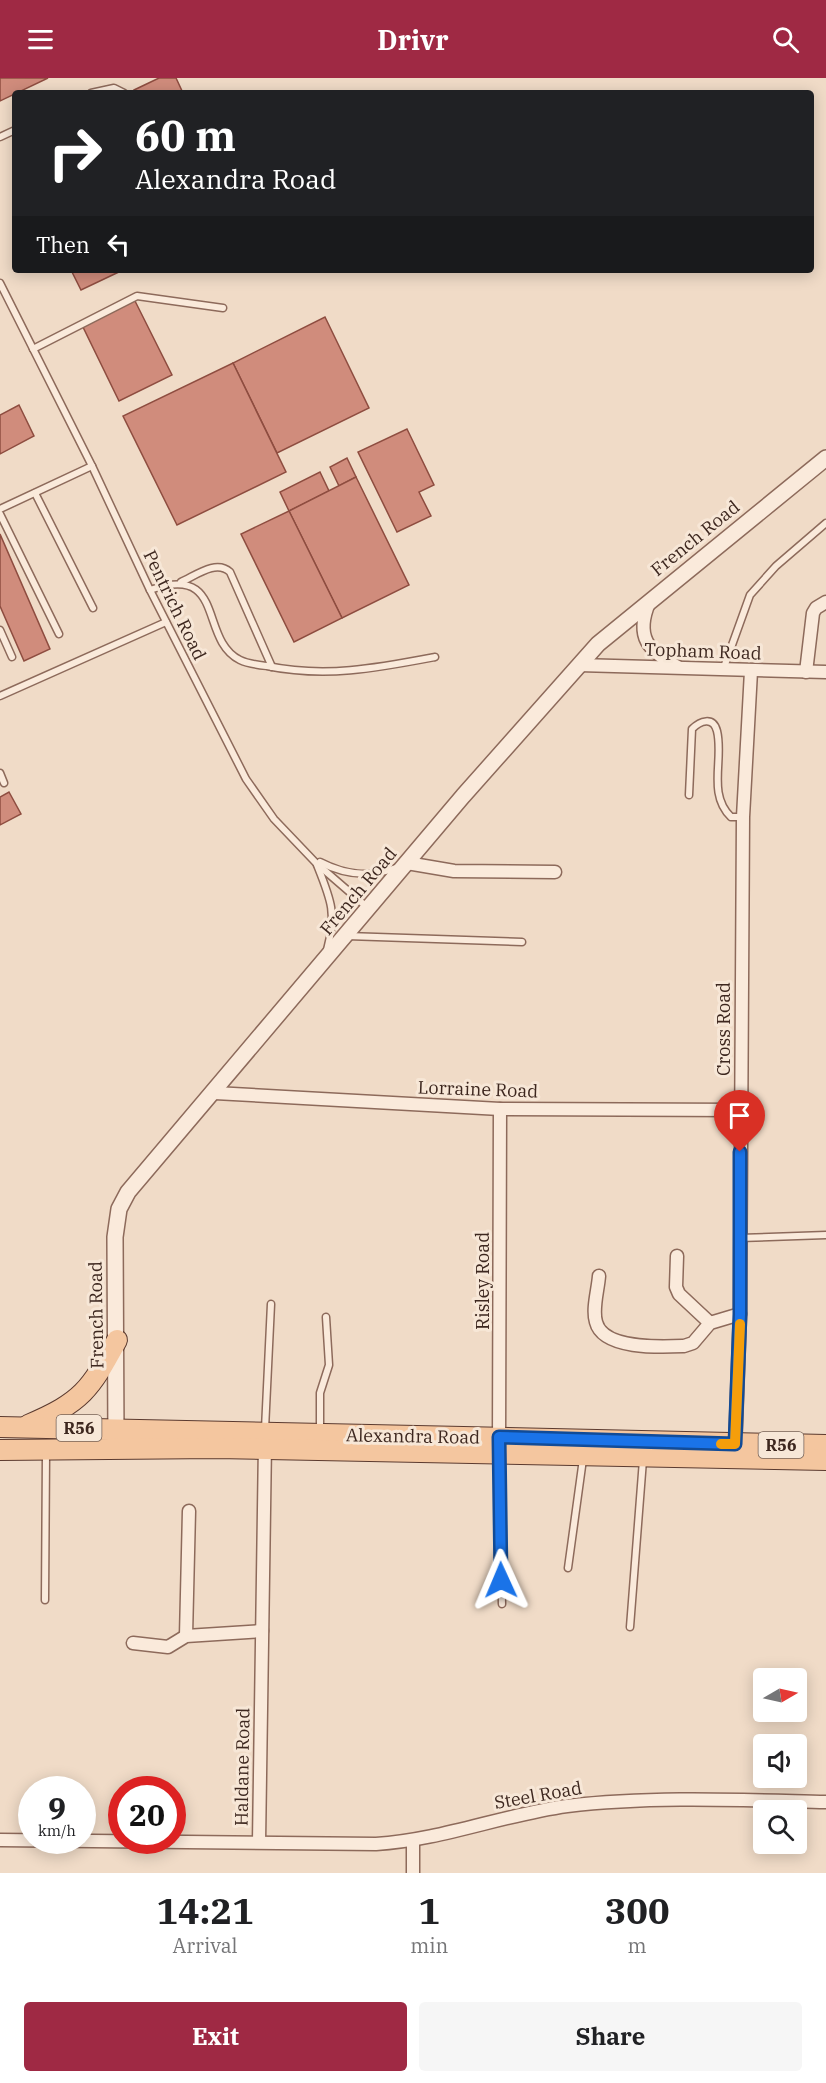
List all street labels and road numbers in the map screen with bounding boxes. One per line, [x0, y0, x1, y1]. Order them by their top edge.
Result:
street label: French Road [646, 495, 744, 581]
street label: Pentrich Road [138, 546, 212, 664]
street label: Topham Road [644, 637, 762, 665]
street label: French Road [315, 842, 401, 940]
street label: Cross Road [712, 982, 735, 1076]
street label: Lorraine Road [417, 1075, 539, 1103]
street label: Risley Road [471, 1232, 494, 1330]
street label: French Road [84, 1261, 108, 1369]
road number: R56 [56, 1415, 101, 1441]
street label: Alexandra Road [346, 1423, 480, 1449]
road number: R56 [758, 1432, 804, 1458]
street label: Haldane Road [229, 1708, 255, 1826]
street label: Steel Road [492, 1776, 584, 1814]

